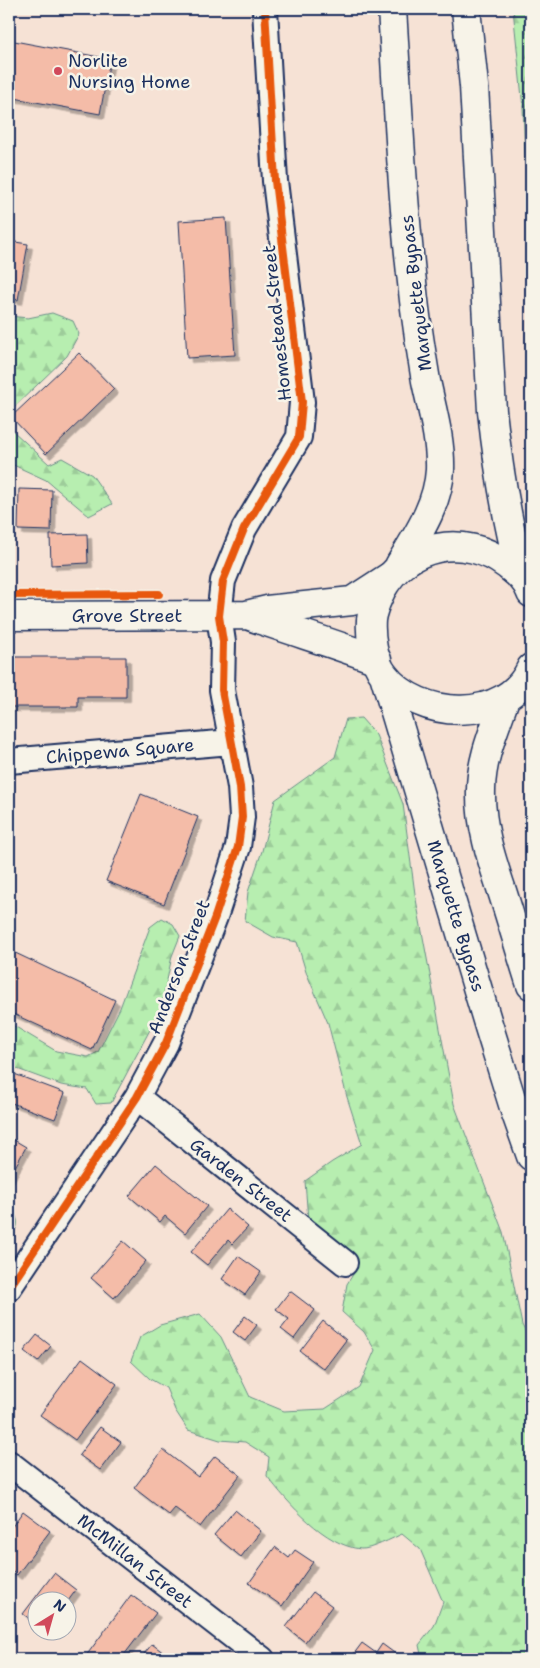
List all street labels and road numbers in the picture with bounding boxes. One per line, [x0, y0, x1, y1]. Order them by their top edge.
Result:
street label: Marquette Bypass [395, 213, 437, 373]
street label: Homestead Street [257, 244, 297, 402]
street label: Grove Street [72, 604, 182, 628]
street label: Chippewa Square [45, 733, 195, 769]
street label: Marquette Bypass [422, 837, 490, 995]
street label: Anderson Street [142, 896, 216, 1038]
street label: Garden Street [185, 1132, 297, 1228]
street label: McMillan Street [72, 1508, 198, 1614]

